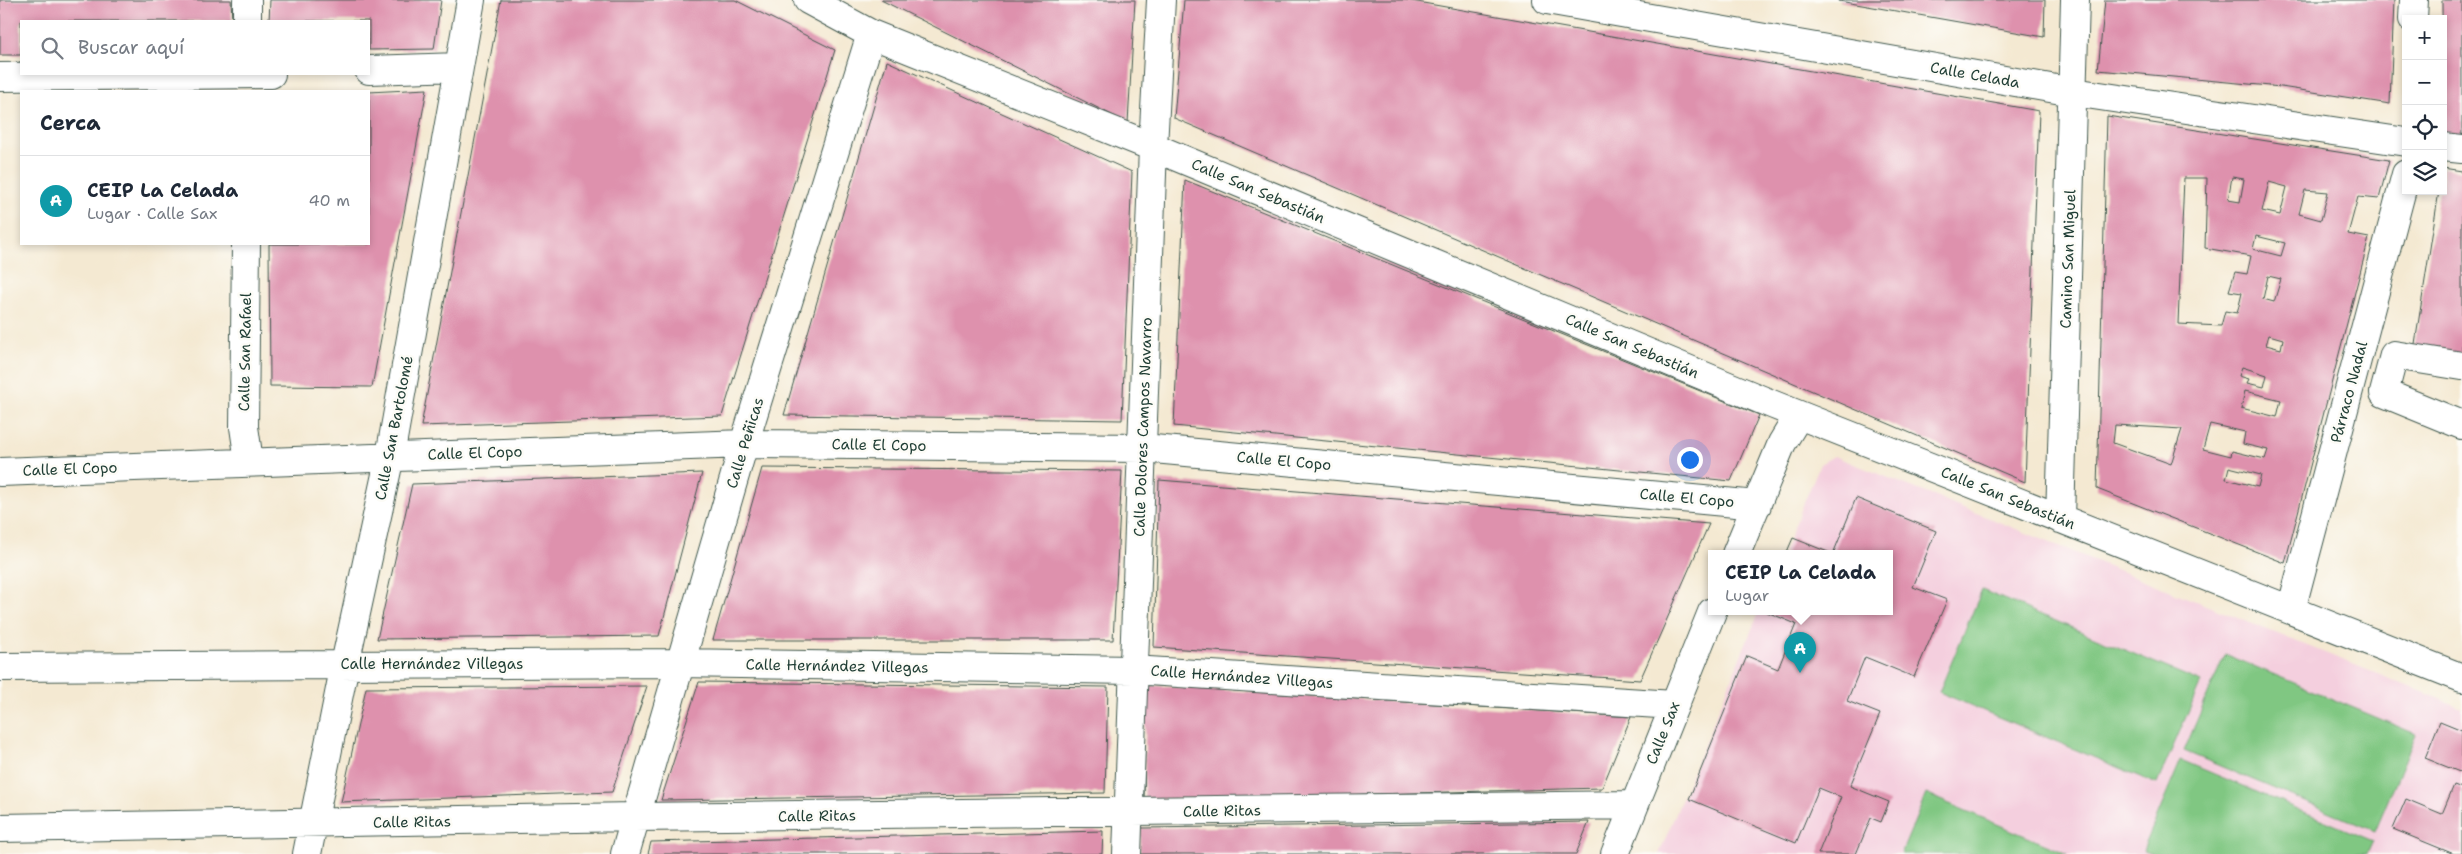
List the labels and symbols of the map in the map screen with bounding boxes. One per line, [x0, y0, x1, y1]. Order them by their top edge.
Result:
street label: Calle Celada [1929, 57, 2022, 93]
street label: Calle San Sebastián [1188, 154, 1328, 228]
street label: Camino San Miguel [2056, 189, 2080, 329]
street label: Calle San Rafael [234, 292, 256, 412]
street label: Calle San Sebastián [1562, 309, 1702, 383]
street label: Calle Dolores Campos Navarro [1129, 317, 1157, 537]
street label: Párraco Nadal [2326, 339, 2372, 445]
street label: Calle San Bartolomé [370, 354, 418, 502]
street label: Calle Peñicas [722, 395, 768, 491]
street label: Calle El Copo [831, 434, 927, 456]
street label: Calle El Copo [427, 441, 523, 465]
street label: Calle El Copo [1236, 447, 1332, 475]
your location [1677, 447, 1703, 473]
street label: Calle El Copo [22, 457, 118, 481]
street label: Calle San Sebastián [1938, 462, 2078, 534]
street label: Calle El Copo [1639, 484, 1735, 512]
pin: A [1784, 632, 1816, 673]
street label: Calle Hernández Villegas [340, 654, 524, 674]
street label: Calle Hernández Villegas [745, 654, 929, 678]
street label: Calle Hernández Villegas [1150, 661, 1334, 693]
street label: Calle Sax [1641, 698, 1685, 767]
street label: Calle Ritas [1183, 800, 1261, 822]
street label: Calle Ritas [778, 805, 856, 827]
street label: Calle Ritas [373, 811, 451, 833]

